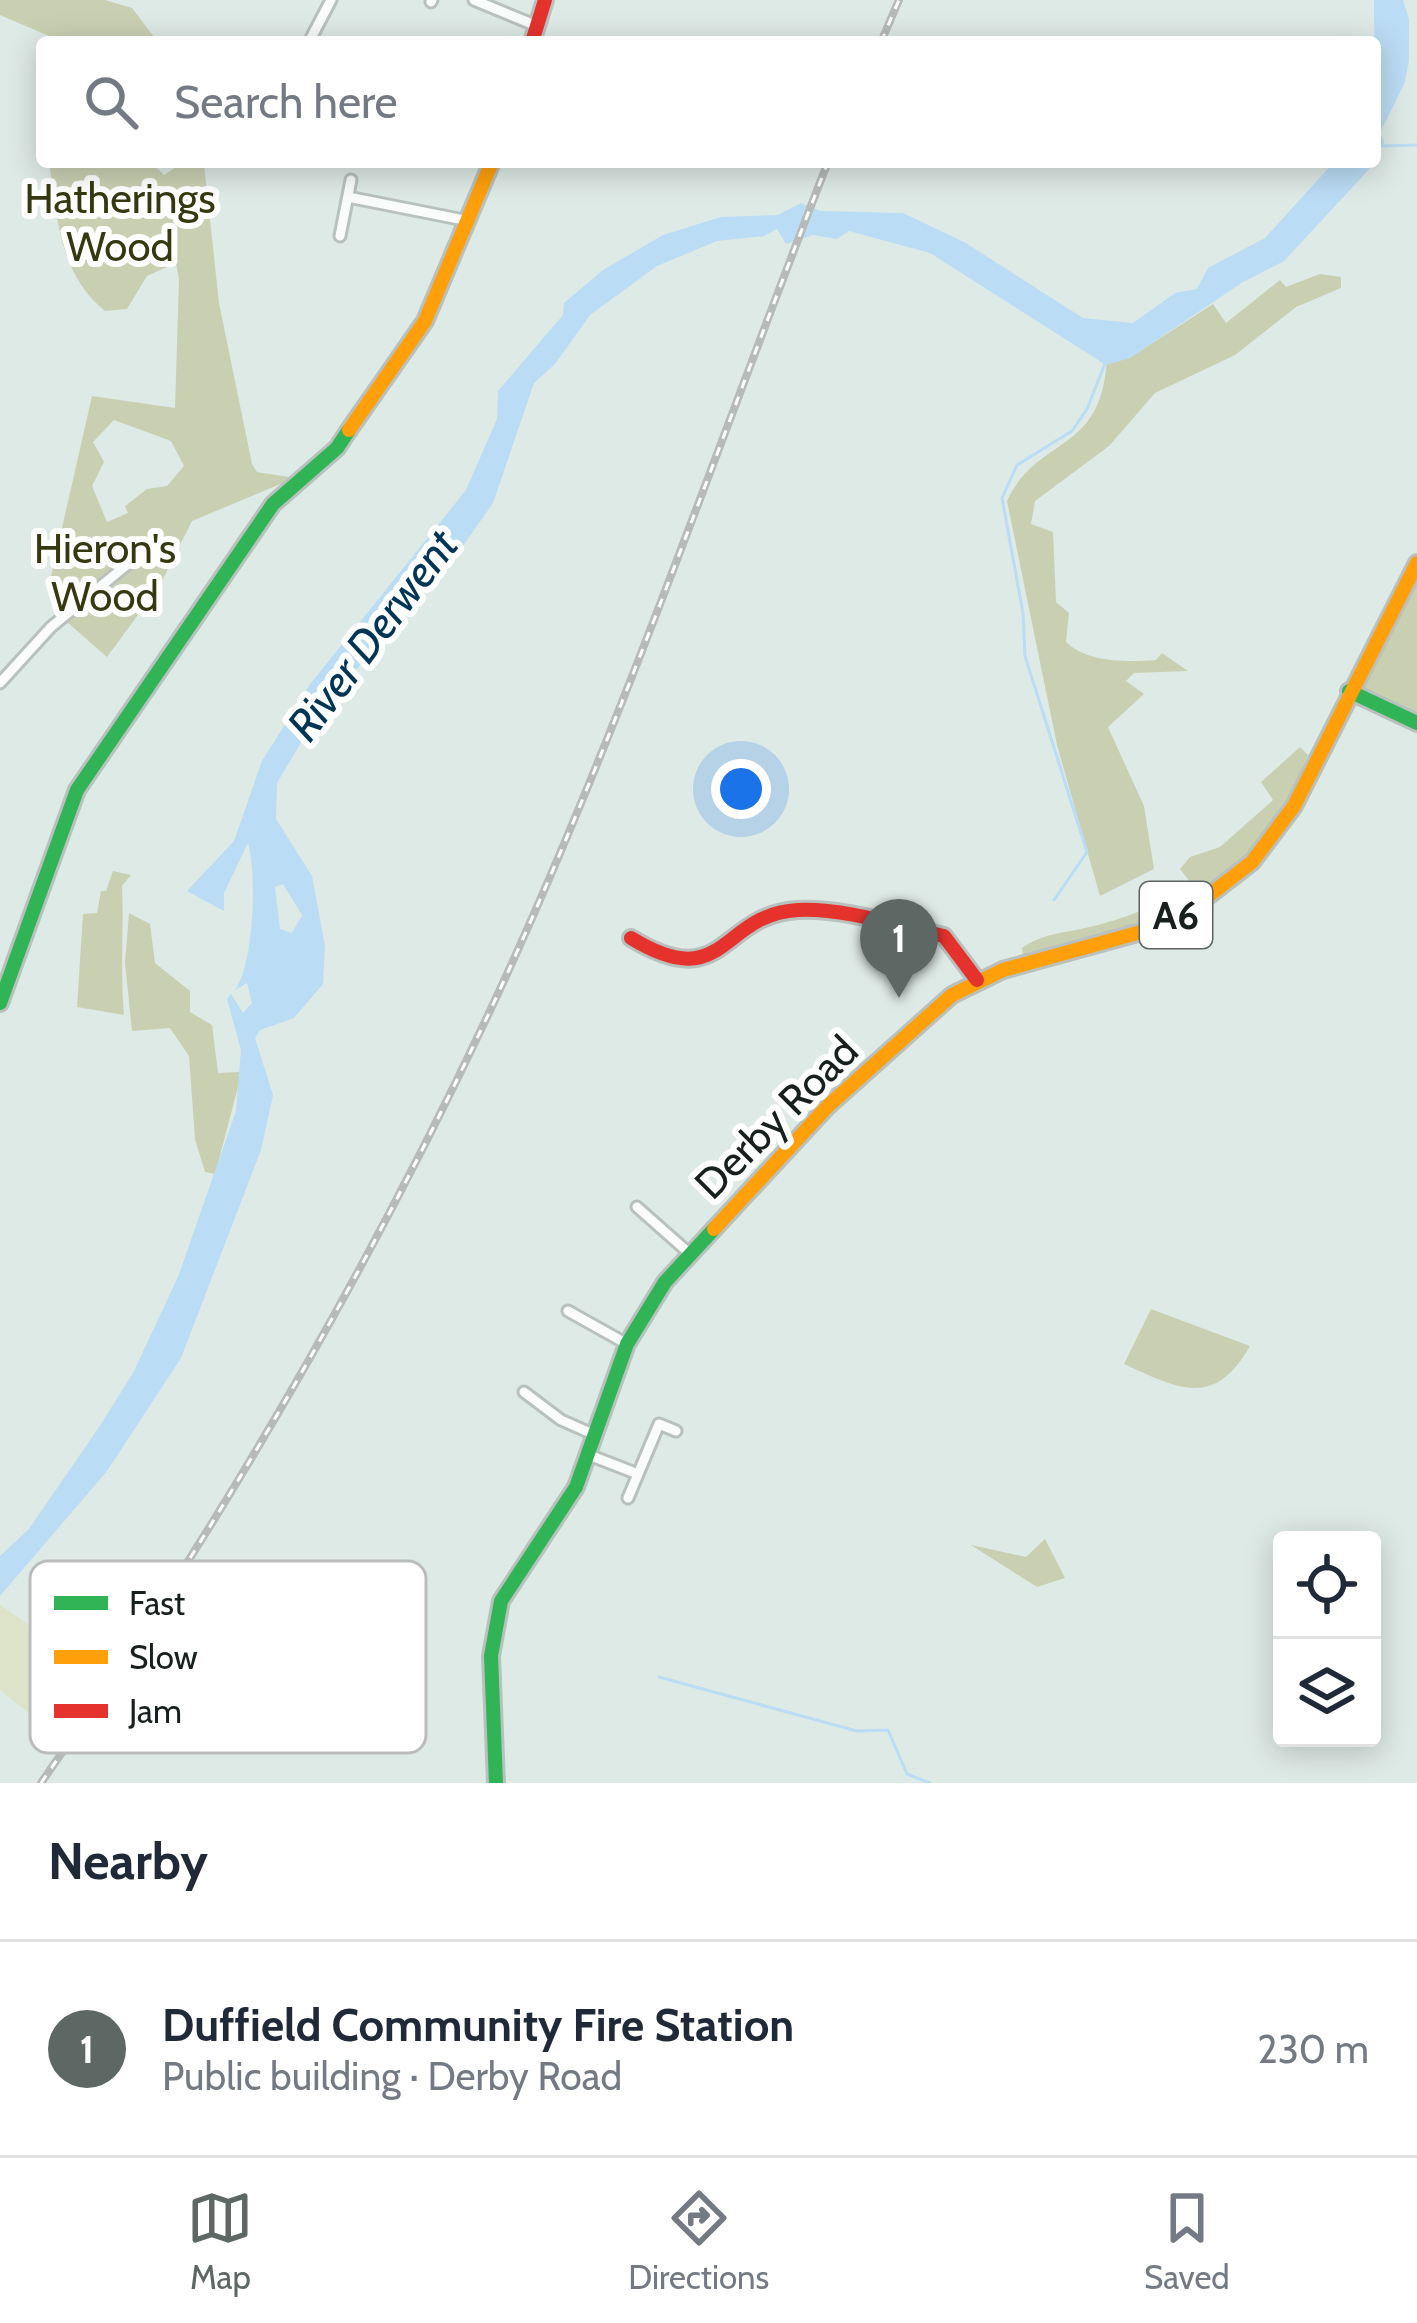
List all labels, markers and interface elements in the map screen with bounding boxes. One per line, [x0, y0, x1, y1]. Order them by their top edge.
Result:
search box [36, 36, 1381, 168]
icon: search [78, 69, 144, 135]
text: Search here [174, 75, 398, 129]
park label: Hatherings Wood [24, 172, 216, 272]
water label: River Derwent [275, 518, 469, 751]
park label: Hieron's Wood [34, 522, 176, 622]
your location [711, 759, 771, 819]
road number: A6 [1140, 882, 1212, 948]
pin: 1 [860, 899, 938, 998]
street label: Derby Road [683, 1024, 869, 1210]
map controls [1273, 1531, 1381, 1747]
button: locate [1273, 1531, 1381, 1639]
legend [30, 1561, 426, 1753]
text: Fast [129, 1583, 185, 1623]
text: Slow [129, 1637, 198, 1677]
button: layers [1273, 1639, 1381, 1747]
text: Jam [128, 1691, 182, 1731]
text: Nearby [48, 1830, 208, 1892]
text: Duffield Community Fire Station [162, 1998, 794, 2052]
text: 1 [80, 2025, 94, 2073]
text: 230 m [1257, 2025, 1369, 2073]
text: Public building · Derby Road [162, 2052, 622, 2100]
tab: Map [187, 2185, 253, 2297]
tab: Directions [628, 2185, 769, 2297]
tab: Saved [1144, 2185, 1230, 2297]

